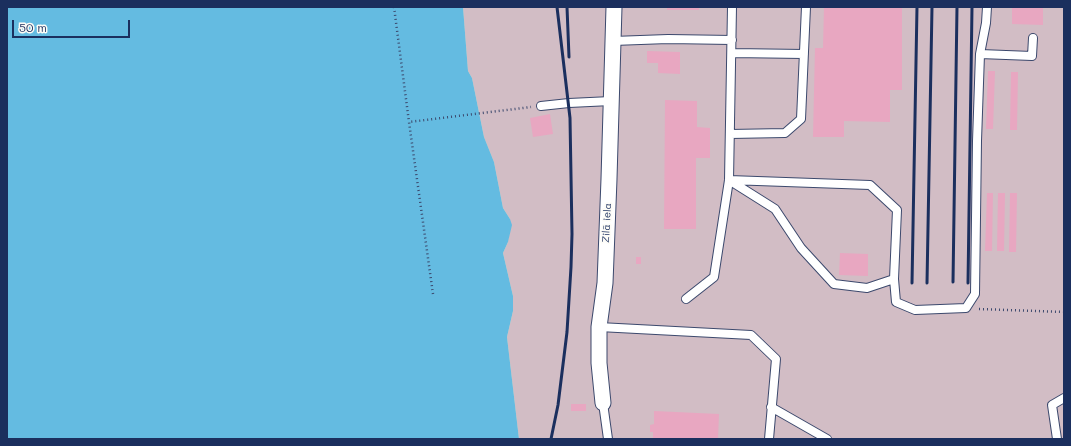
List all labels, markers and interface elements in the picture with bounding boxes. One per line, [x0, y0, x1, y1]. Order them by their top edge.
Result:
scale bar [14, 12, 132, 38]
text: 50 m [19, 19, 47, 35]
street label: Zilā iela [600, 203, 614, 243]

